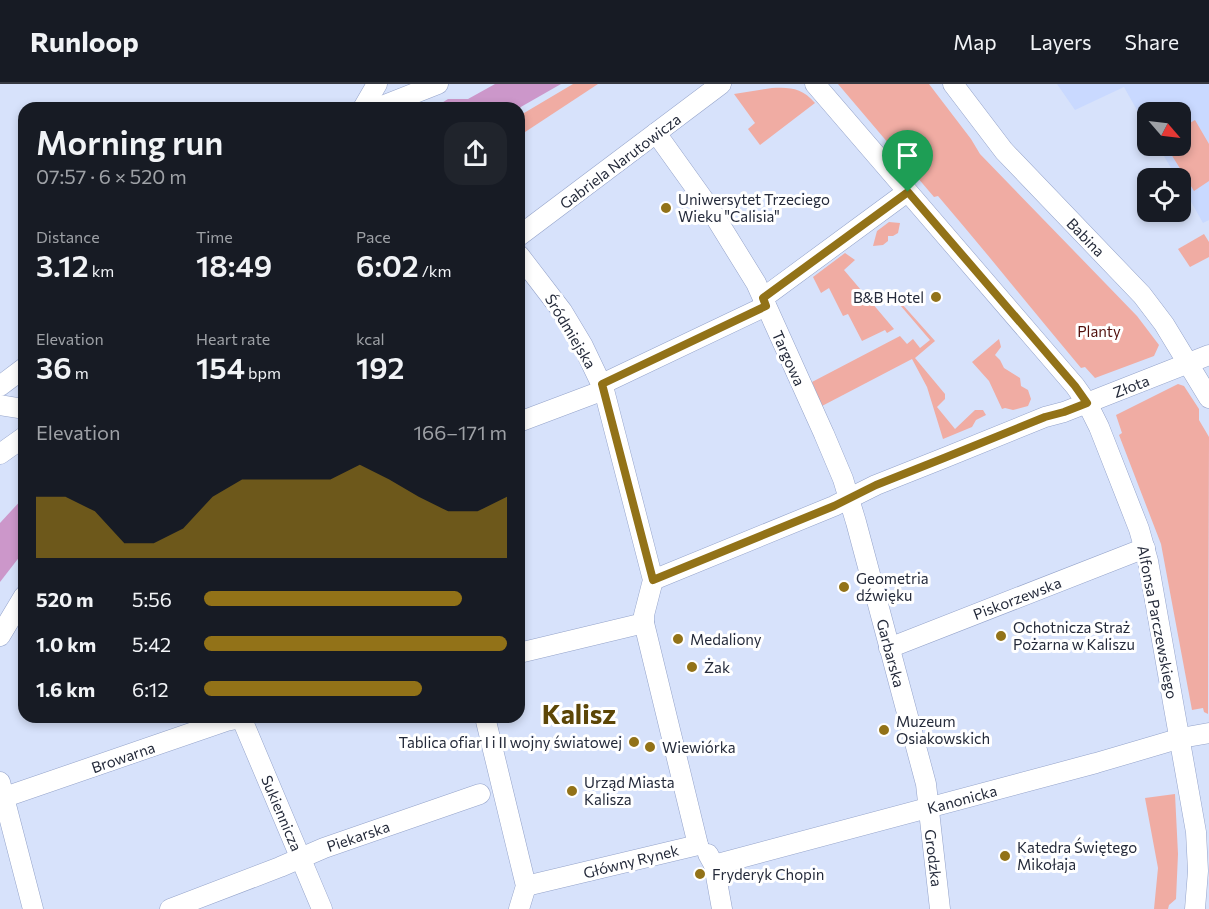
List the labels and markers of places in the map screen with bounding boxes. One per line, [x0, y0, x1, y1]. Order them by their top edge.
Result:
pin [882, 130, 933, 192]
place label: Uniwersytet Trzeciego Wieku "Calisia" [678, 190, 830, 225]
marker: Uniwersytet Trzeciego Wieku "Calisia" [659, 201, 673, 215]
place label: B&B Hotel [853, 288, 924, 306]
marker: B&B Hotel [929, 290, 943, 304]
place label: Geometria dźwięku [856, 569, 929, 604]
marker: Geometria dźwięku [837, 580, 851, 594]
place label: Ochotnicza Straż Pożarna w Kaliszu [1013, 618, 1135, 653]
marker: Ochotnicza Straż Pożarna w Kaliszu [994, 629, 1008, 643]
place label: Medaliony [690, 630, 762, 648]
marker: Medaliony [671, 632, 685, 646]
place label: Żak [704, 658, 730, 676]
marker: Żak [685, 660, 699, 674]
place label: Muzeum Osiakowskich [896, 712, 990, 747]
marker: Muzeum Osiakowskich [877, 723, 891, 737]
place label: Tablica ofiar I i II wojny światowej [399, 733, 622, 751]
marker: Tablica ofiar I i II wojny światowej [627, 735, 641, 749]
place label: Wiewiórka [662, 738, 736, 756]
marker: Wiewiórka [643, 740, 657, 754]
place label: Urząd Miasta Kalisza [584, 773, 675, 808]
marker: Urząd Miasta Kalisza [565, 784, 579, 798]
place label: Katedra Świętego Mikołaja [1017, 837, 1137, 873]
marker: Katedra Świętego Mikołaja [998, 849, 1012, 863]
place label: Fryderyk Chopin [712, 865, 824, 883]
marker: Fryderyk Chopin [693, 867, 707, 881]

